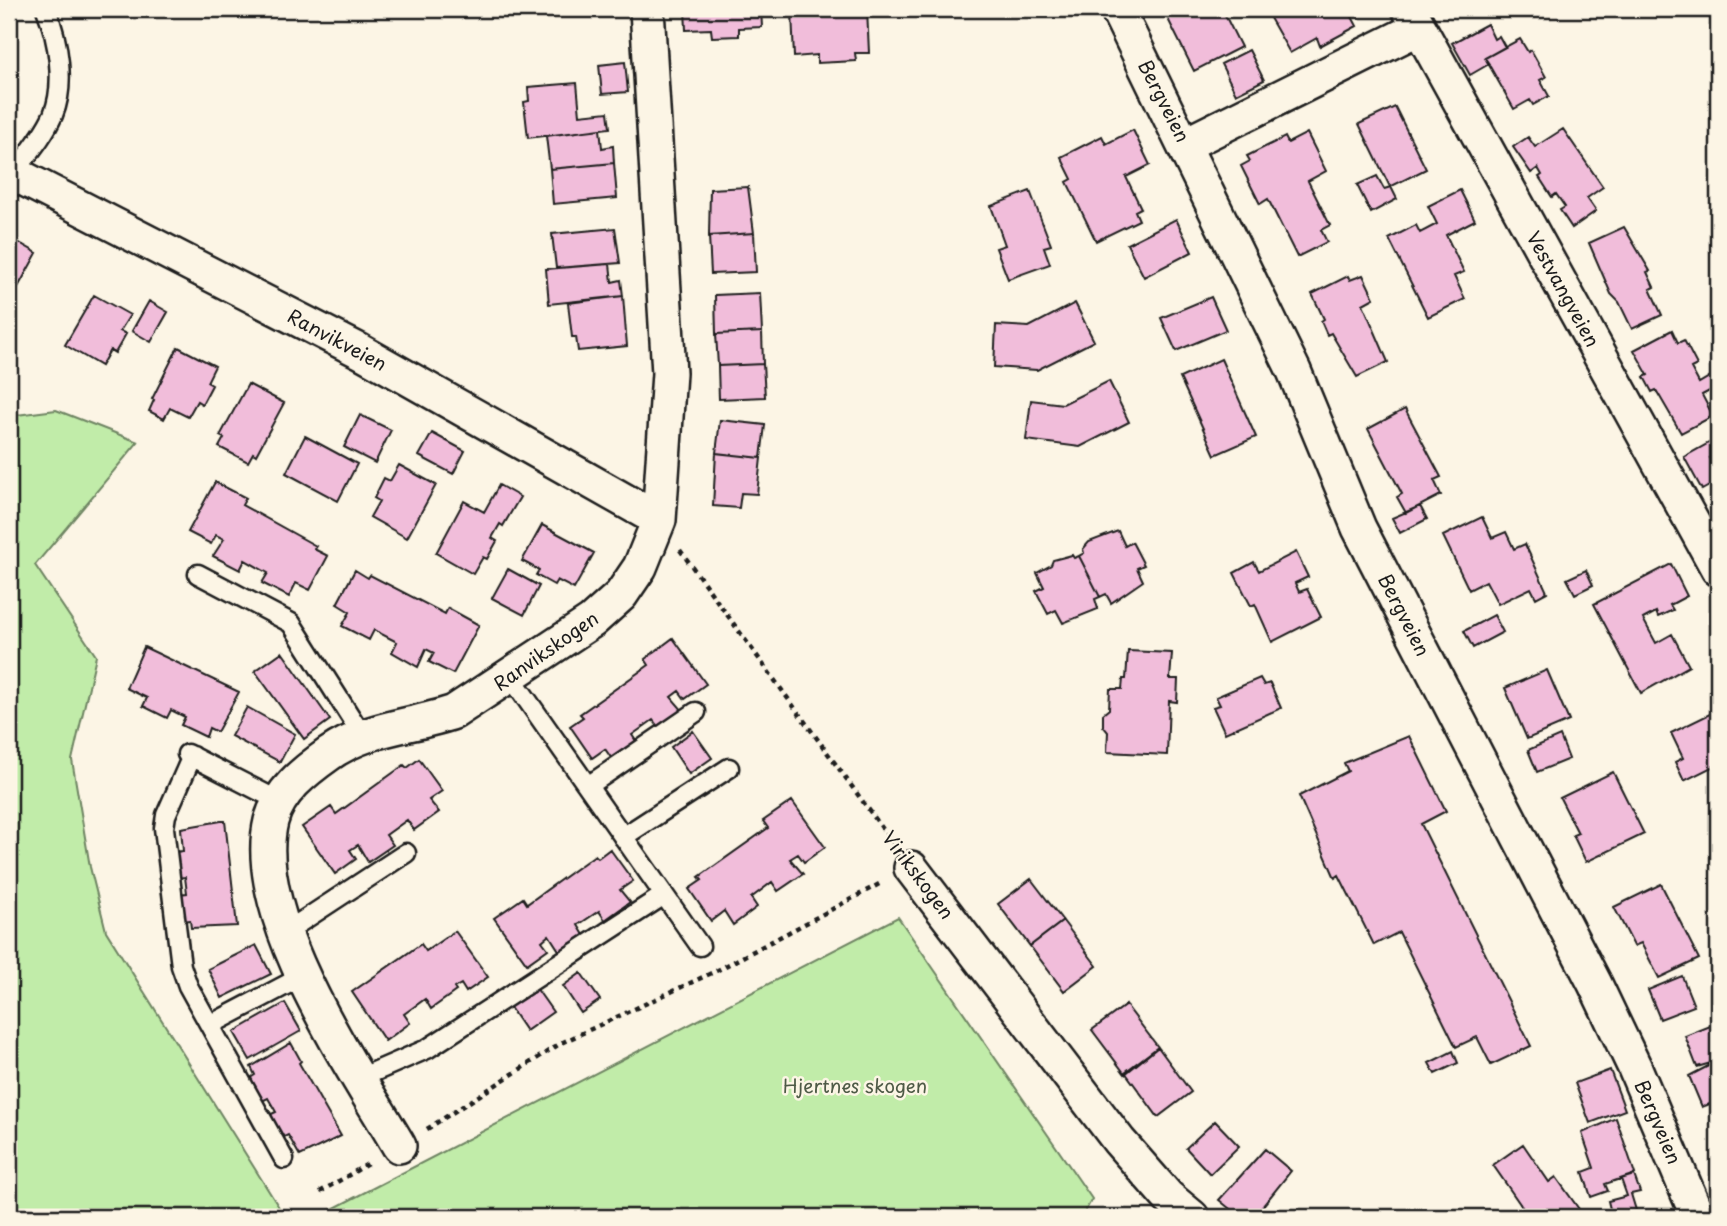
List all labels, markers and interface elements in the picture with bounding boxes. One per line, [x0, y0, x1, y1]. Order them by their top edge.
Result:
street label: Bergveien [1132, 54, 1198, 147]
street label: Vestvangveien [1520, 225, 1607, 352]
street label: Ranvikveien [283, 301, 392, 377]
street label: Bergveien [1372, 568, 1438, 661]
street label: Ranvikskogen [487, 604, 604, 697]
street label: Virikskogen [876, 824, 961, 924]
park label: Hjertnes skogen [783, 1071, 927, 1099]
street label: Bergveien [1629, 1075, 1689, 1168]

